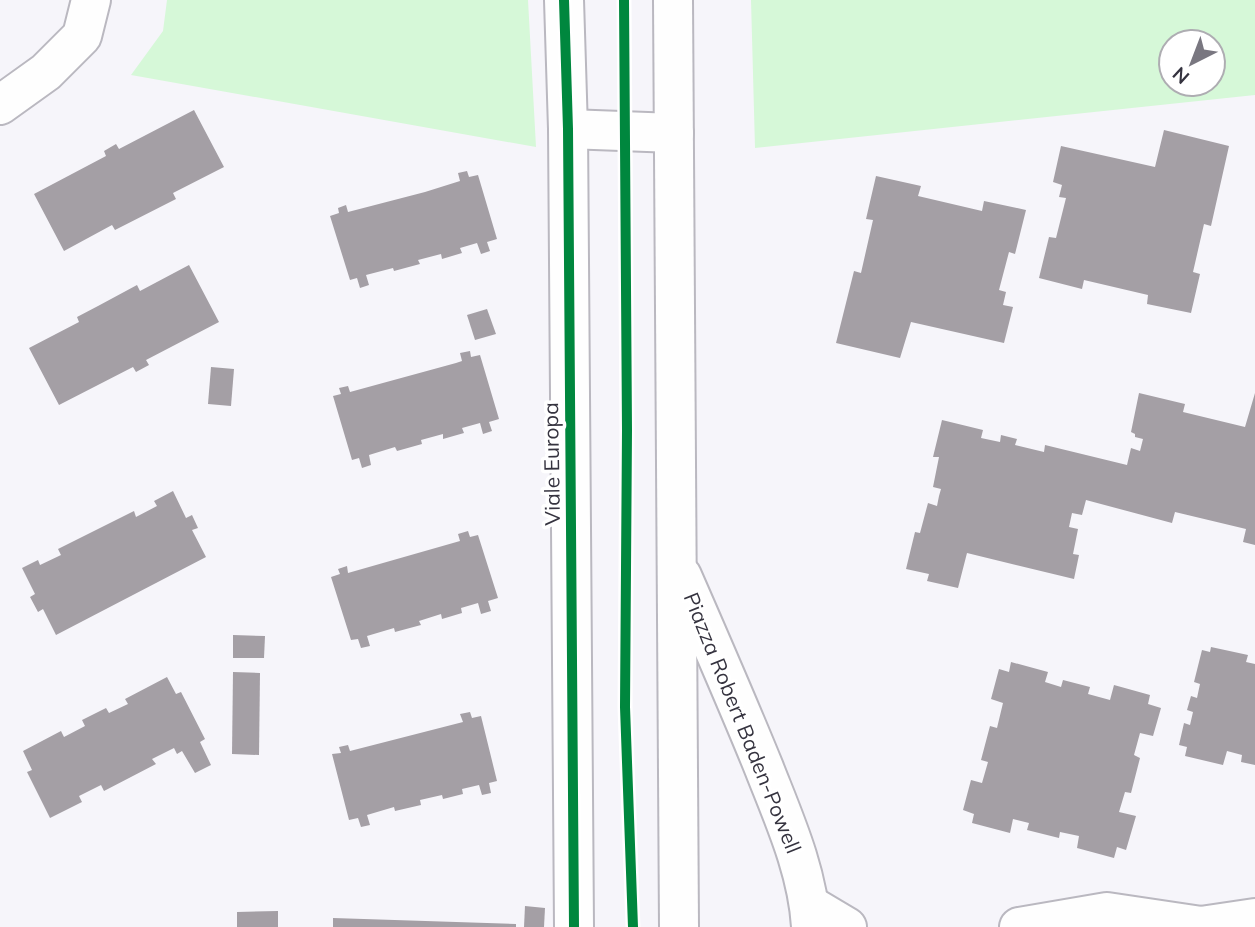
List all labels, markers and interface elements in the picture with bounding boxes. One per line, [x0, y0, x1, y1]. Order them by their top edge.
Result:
north arrow [1157, 28, 1227, 98]
text: N [1167, 62, 1194, 89]
street label: Viale Europa [537, 402, 565, 526]
street label: Piazza Robert Baden-Powell [679, 588, 807, 857]

